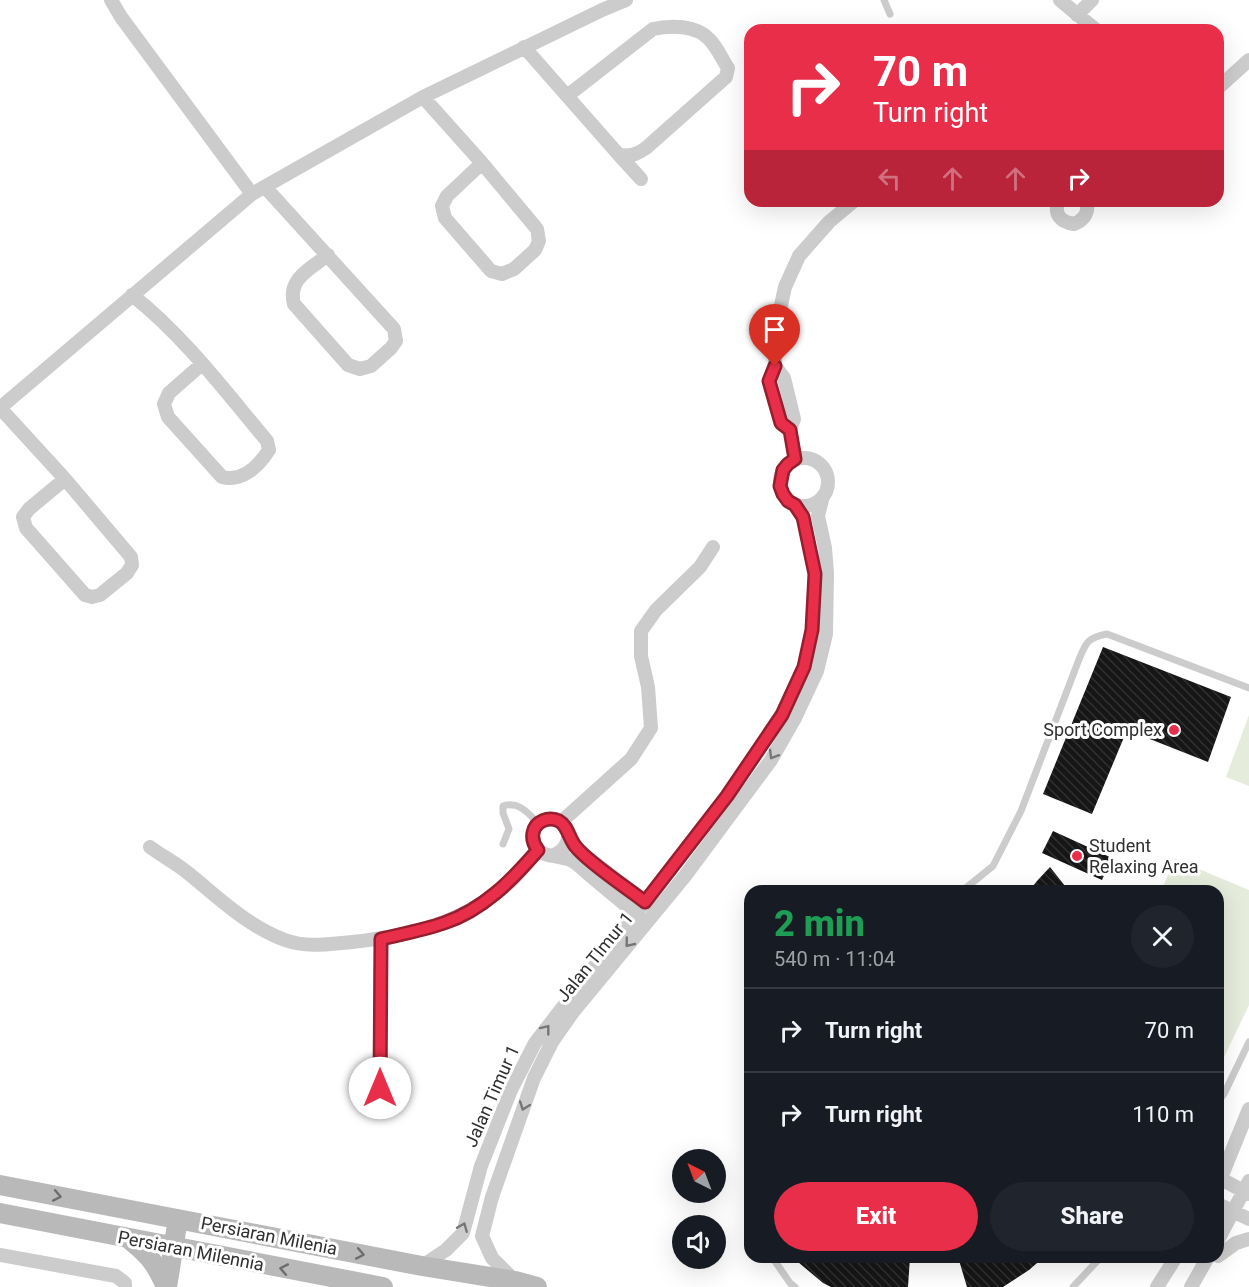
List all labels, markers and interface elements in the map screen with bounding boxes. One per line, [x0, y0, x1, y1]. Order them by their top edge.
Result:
text: 70 m [873, 47, 968, 96]
icon: right [774, 48, 852, 126]
text: Turn right [873, 97, 988, 129]
icon: left [873, 162, 906, 195]
icon: ahead [936, 162, 969, 195]
icon: ahead [999, 162, 1032, 195]
icon: right [1062, 162, 1095, 195]
pin [749, 304, 800, 366]
icon: arrive [758, 313, 791, 346]
place label: Sport Complex [1043, 719, 1162, 740]
marker: Sport Complex [1167, 723, 1181, 737]
one-way arrow [768, 749, 780, 759]
place label: Student Relaxing Area [1089, 835, 1199, 877]
marker: Student Relaxing Area [1070, 849, 1084, 863]
text: 2 min [774, 903, 865, 945]
button: close [1131, 905, 1194, 968]
street label: Jalan TImur 1 [552, 907, 637, 1006]
one-way arrow [625, 936, 636, 947]
text: 540 m · 11:04 [774, 947, 895, 971]
icon: right [774, 1014, 807, 1047]
text: Turn right [825, 1018, 922, 1043]
text: 70 m [1145, 1018, 1194, 1043]
one-way arrow [539, 1024, 550, 1035]
street label: Jalan Timur 1 [460, 1042, 523, 1150]
position arrow [348, 1056, 412, 1120]
icon: right [774, 1098, 807, 1131]
one-way arrow [519, 1100, 532, 1111]
text: Turn right [825, 1102, 922, 1127]
text: 110 m [1132, 1102, 1194, 1127]
north arrow [672, 1149, 726, 1203]
map controls [672, 1149, 726, 1269]
button: Exit [774, 1182, 978, 1251]
button: Share [990, 1182, 1194, 1251]
one-way arrow [52, 1189, 62, 1202]
street label: Persiaran Milenia [199, 1212, 339, 1259]
button: sound [672, 1215, 726, 1269]
one-way arrow [456, 1222, 468, 1233]
street label: Persiaran Milennia [116, 1226, 266, 1275]
one-way arrow [354, 1247, 364, 1260]
one-way arrow [280, 1263, 290, 1276]

